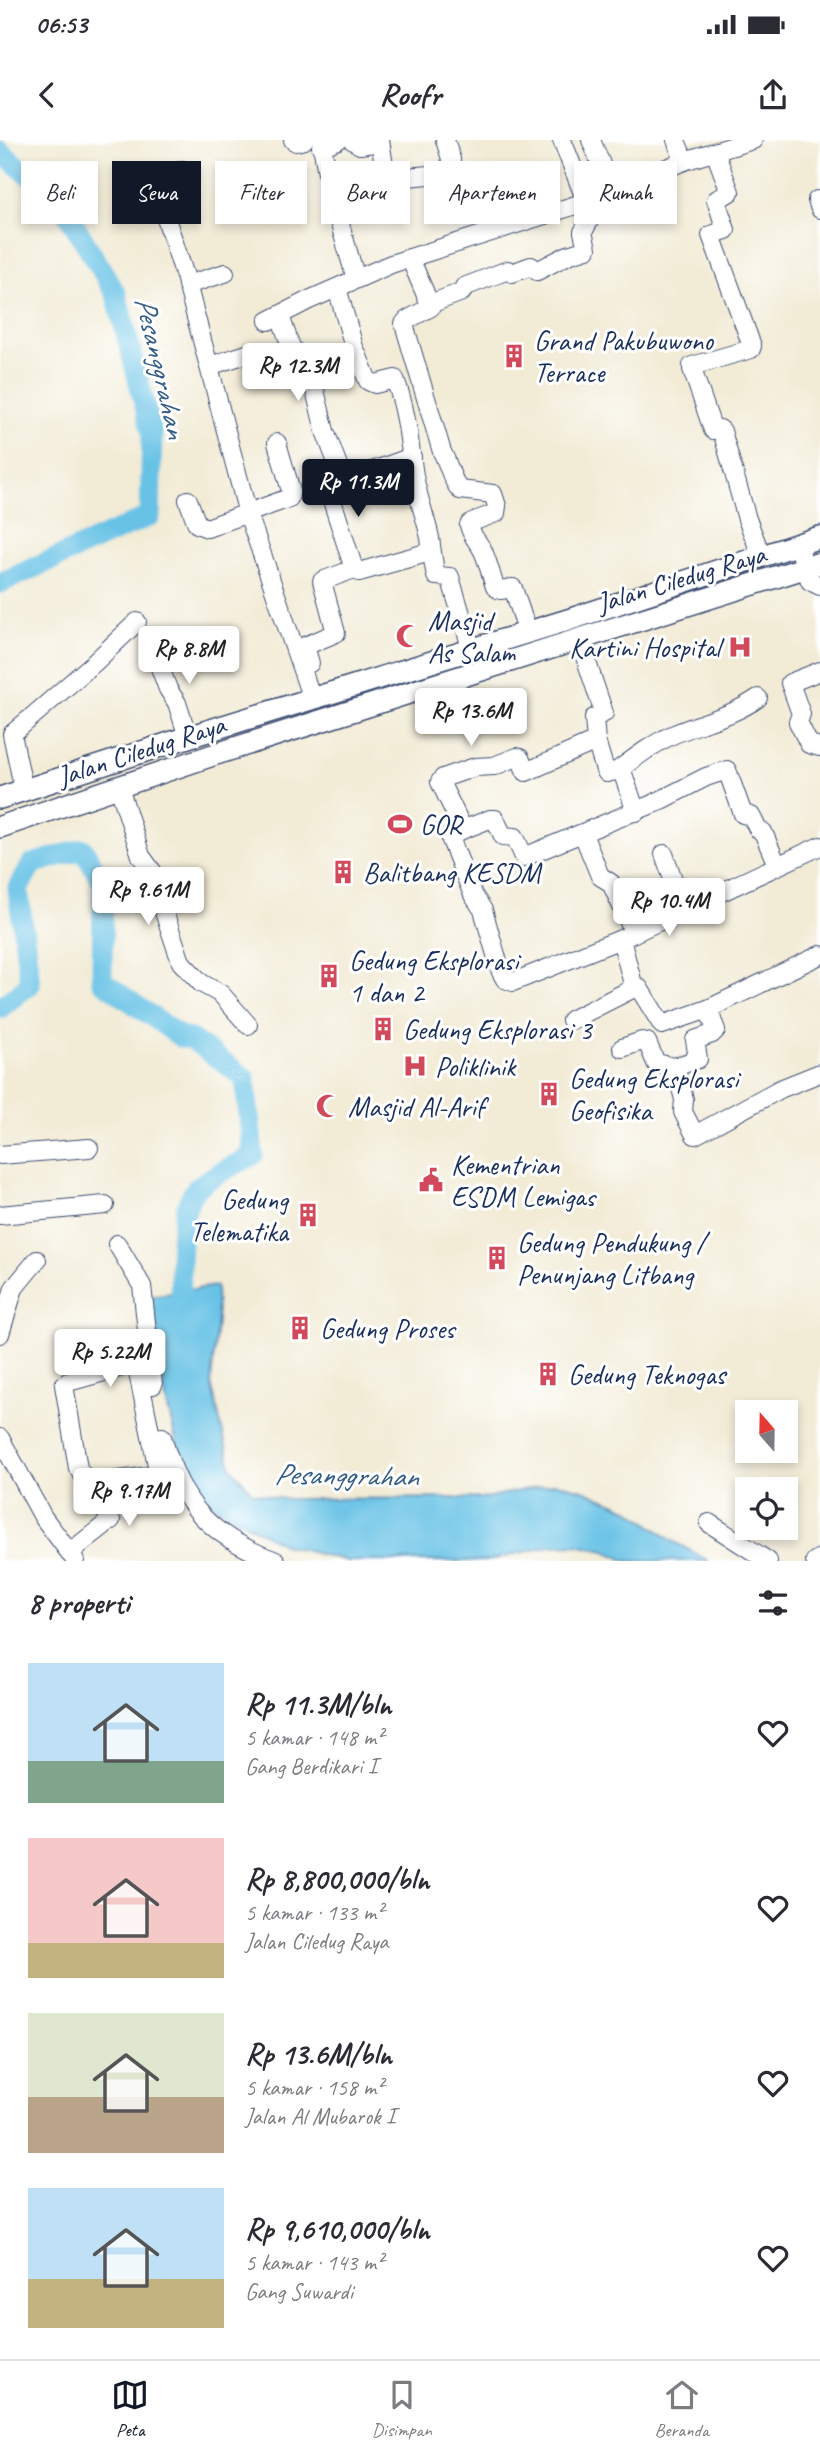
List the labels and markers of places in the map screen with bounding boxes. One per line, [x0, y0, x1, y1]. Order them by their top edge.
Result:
place label: Grand Pakubuwono Terrace [534, 323, 715, 390]
building icon: Grand Pakubuwono Terrace [500, 342, 528, 370]
pin: Rp 12.3M [226, 344, 370, 403]
pin: Rp 11.3M [286, 460, 430, 519]
place label: Masjid As Salam [428, 603, 517, 670]
mosque icon: Masjid As Salam [394, 622, 422, 650]
pin: Rp 8.8M [124, 626, 254, 686]
place label: Kartini Hospital [569, 630, 725, 665]
hospital icon: Kartini Hospital [726, 633, 754, 661]
pin: Rp 13.6M [399, 688, 543, 748]
place label: GOR [420, 807, 465, 842]
sports icon: GOR [386, 810, 414, 838]
place label: Balitbang KESDM [363, 855, 543, 890]
building icon: Balitbang KESDM [329, 858, 357, 886]
pin: Rp 9.61M [76, 868, 220, 927]
pin: Rp 10.4M [597, 878, 741, 938]
place label: Gedung Eksplorasi 1 dan 2 [349, 943, 522, 1010]
building icon: Gedung Eksplorasi 1 dan 2 [315, 962, 343, 990]
place label: Gedung Eksplorasi 3 [403, 1012, 594, 1047]
building icon: Gedung Eksplorasi 3 [369, 1015, 397, 1043]
place label: Poliklinik [435, 1049, 517, 1084]
hospital icon: Poliklinik [401, 1052, 429, 1080]
place label: Gedung Eksplorasi Geofisika [569, 1061, 742, 1128]
building icon: Gedung Eksplorasi Geofisika [535, 1080, 563, 1108]
place label: Masjid Al-Arif [348, 1089, 490, 1124]
mosque icon: Masjid Al-Arif [314, 1092, 342, 1120]
place label: Kementrian ESDM Lemigas [451, 1147, 597, 1214]
public building icon: Kementrian ESDM Lemigas [417, 1166, 445, 1194]
place label: Gedung Telematika [190, 1182, 290, 1249]
building icon: Gedung Telematika [294, 1201, 322, 1229]
place label: Gedung Pendukung / Penunjang Litbang [517, 1225, 711, 1292]
building icon: Gedung Pendukung / Penunjang Litbang [483, 1244, 511, 1272]
place label: Gedung Proses [320, 1311, 457, 1346]
building icon: Gedung Proses [286, 1314, 314, 1342]
pin: Rp 5.22M [38, 1330, 182, 1389]
place label: Gedung Teknogas [568, 1357, 728, 1392]
building icon: Gedung Teknogas [534, 1360, 562, 1388]
pin: Rp 9.17M [57, 1468, 201, 1528]

